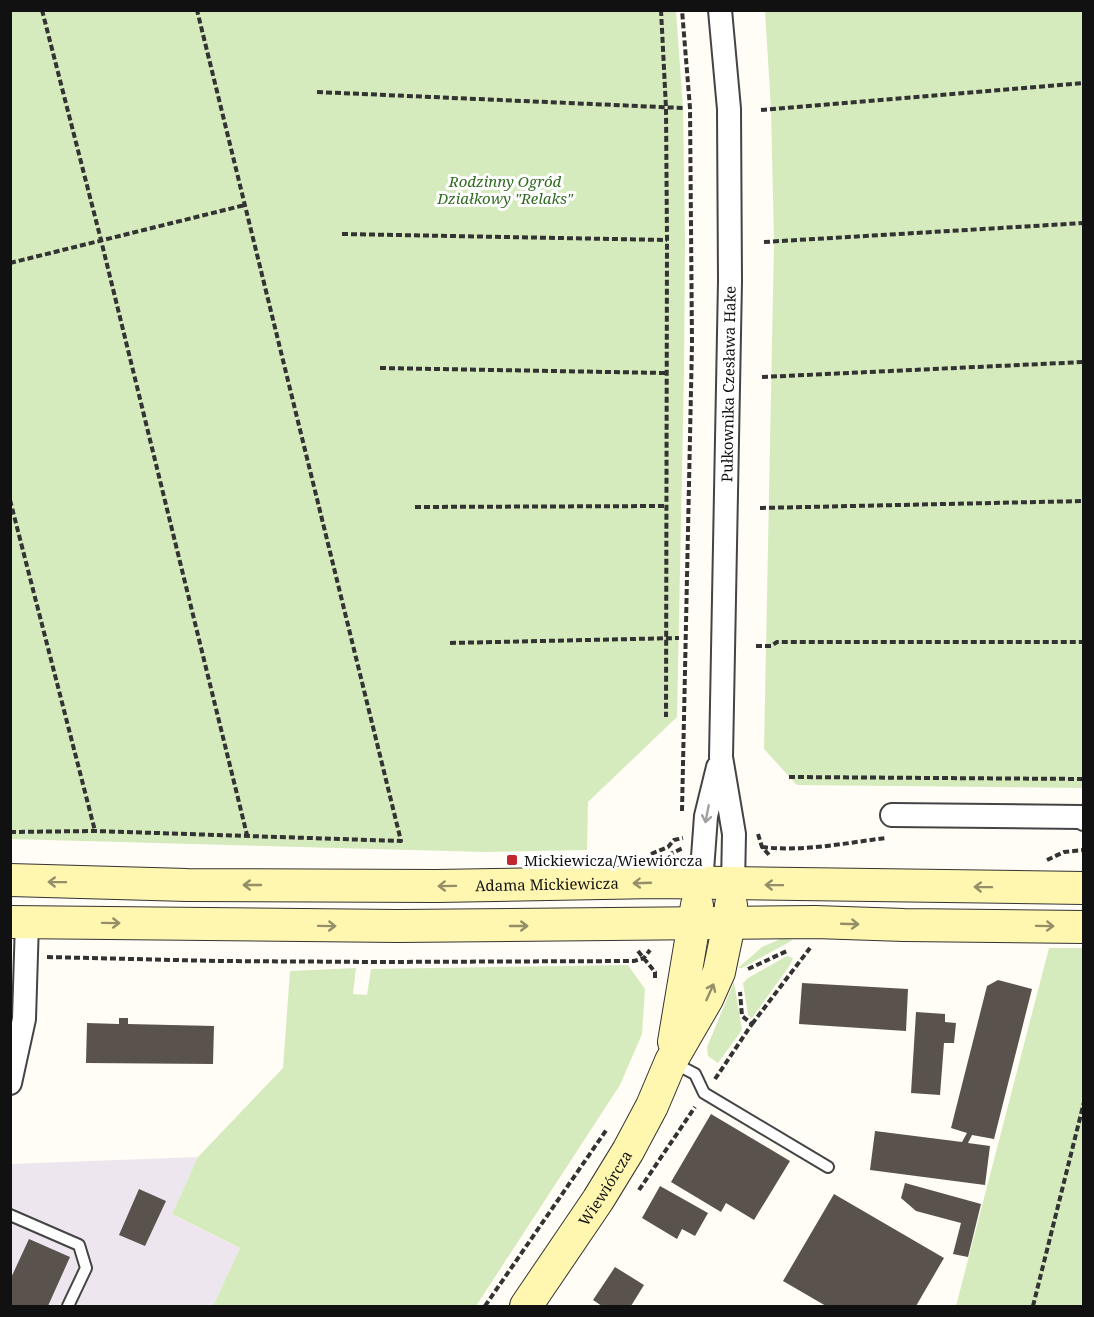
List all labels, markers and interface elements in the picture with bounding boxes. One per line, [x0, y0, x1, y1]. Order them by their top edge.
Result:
park label: Rodzinny Ogród Działkowy "Relaks" [436, 171, 574, 208]
street label: Pułkownika Czesława Hake [716, 286, 740, 482]
one-way arrow [701, 804, 712, 823]
place label: Mickiewicza/Wiewiórcza [524, 850, 703, 870]
marker: Mickiewicza/Wiewiórcza [505, 853, 519, 867]
street label: Adama Mickiewicza [475, 873, 619, 895]
one-way arrow [48, 876, 68, 887]
one-way arrow [633, 877, 653, 889]
one-way arrow [243, 879, 263, 891]
one-way arrow [764, 879, 784, 891]
one-way arrow [438, 880, 458, 892]
one-way arrow [974, 881, 994, 893]
one-way arrow [100, 917, 120, 929]
one-way arrow [840, 918, 860, 929]
one-way arrow [316, 920, 336, 931]
one-way arrow [509, 920, 529, 932]
one-way arrow [1035, 920, 1055, 932]
one-way arrow [705, 983, 716, 1001]
street label: Wiewiórcza [573, 1146, 636, 1230]

